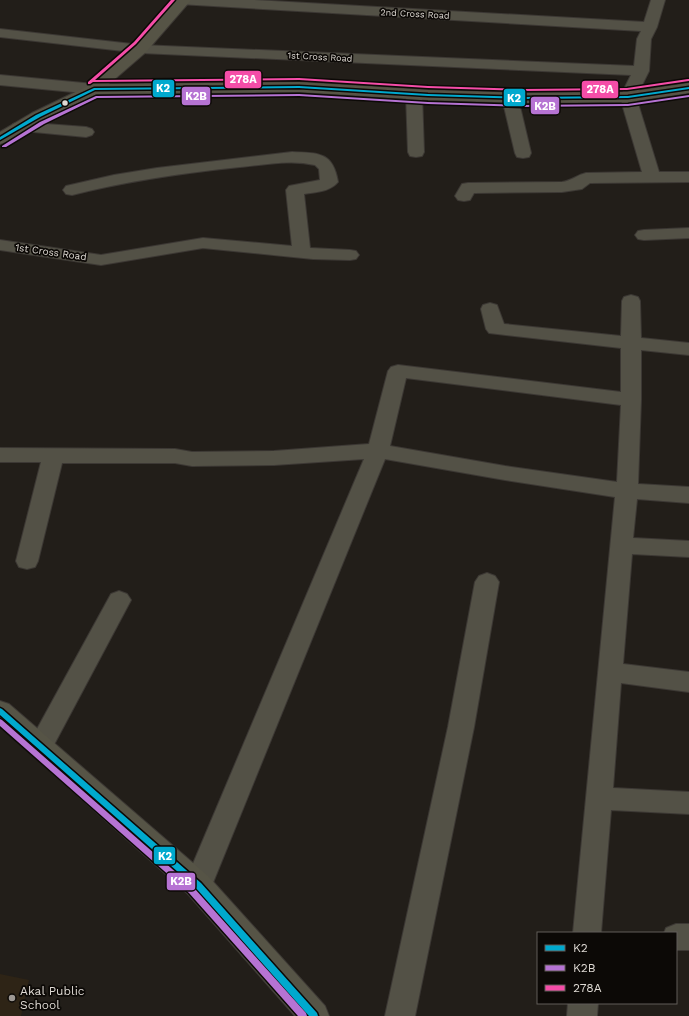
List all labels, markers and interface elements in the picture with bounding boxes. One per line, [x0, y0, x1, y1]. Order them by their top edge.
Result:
street label: 2nd Cross Road [380, 7, 450, 21]
street label: 1st Cross Road [287, 50, 353, 64]
line badge: 278A [224, 70, 262, 89]
text: 278A [229, 73, 257, 86]
line badge: K2 [152, 79, 175, 98]
line badge: 278A [581, 80, 619, 99]
text: K2 [156, 82, 171, 95]
text: 278A [586, 83, 614, 96]
line badge: K2B [181, 86, 211, 106]
line badge: K2 [503, 88, 526, 107]
text: K2B [185, 90, 207, 103]
text: K2 [507, 92, 522, 105]
line badge: K2B [530, 96, 560, 115]
unlabelled marker [60, 98, 70, 108]
text: K2B [534, 100, 556, 113]
street label: 1st Cross Road [15, 242, 87, 262]
line badge: K2 [153, 846, 176, 865]
text: K2 [158, 850, 173, 863]
line badge: K2B [166, 872, 196, 891]
text: K2B [170, 875, 192, 888]
legend [537, 932, 677, 1004]
text: K2 [573, 941, 588, 955]
text: K2B [573, 961, 596, 975]
text: 278A [573, 981, 602, 995]
place label: Akal Public School [20, 984, 85, 1012]
marker: Akal Public School [7, 993, 17, 1003]

